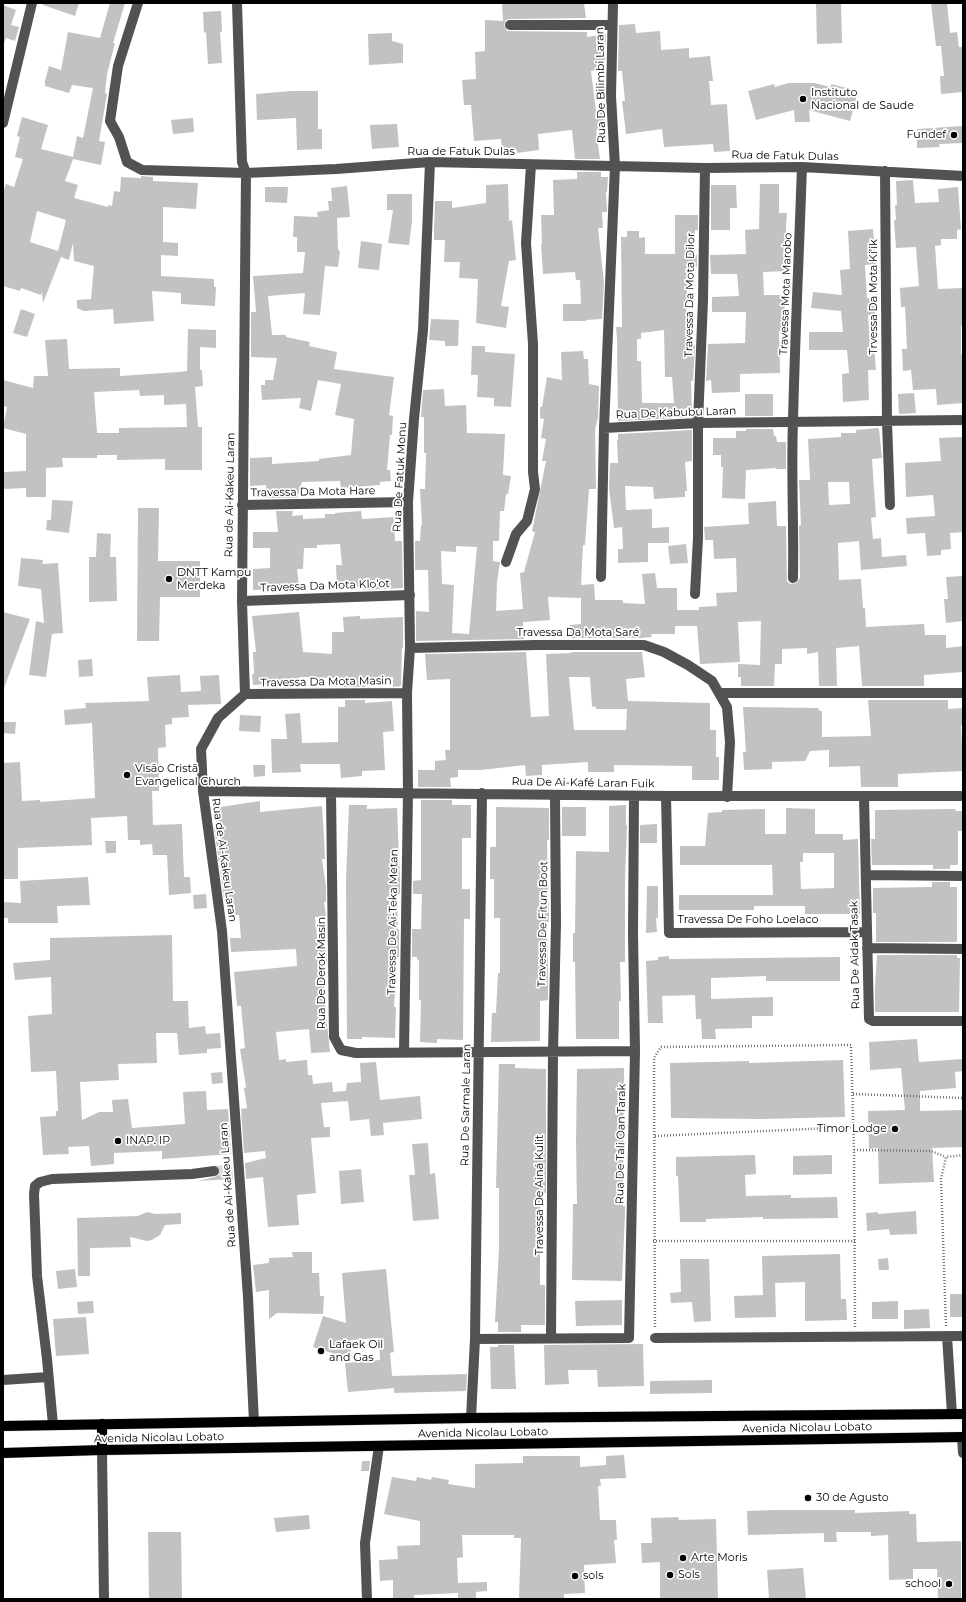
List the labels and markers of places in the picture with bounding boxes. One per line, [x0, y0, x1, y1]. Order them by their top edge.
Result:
place label: Instituto Nacional de Saude [811, 86, 914, 112]
marker: Instituto Nacional de Saude [798, 94, 808, 104]
place label: Fundef [907, 128, 946, 142]
marker: Fundef [949, 130, 959, 140]
place label: DNTT Kampu Merdeka [177, 566, 251, 592]
marker: DNTT Kampu Merdeka [164, 574, 174, 584]
place label: Visão Cristã Evangelical Church [135, 762, 241, 788]
marker: Visão Cristã Evangelical Church [122, 770, 132, 780]
place label: Timor Lodge [817, 1122, 887, 1136]
marker: Timor Lodge [890, 1124, 900, 1134]
place label: INAP. IP [126, 1134, 170, 1148]
marker: INAP. IP [113, 1136, 123, 1146]
place label: Lafaek Oil and Gas [329, 1338, 383, 1364]
marker: Lafaek Oil and Gas [316, 1346, 326, 1356]
place label: 30 de Agusto [816, 1491, 889, 1505]
marker: 30 de Agusto [803, 1493, 813, 1503]
place label: Arte Moris [691, 1551, 747, 1565]
marker: Arte Moris [678, 1553, 688, 1563]
place label: Sols [678, 1568, 700, 1582]
place label: sols [583, 1569, 604, 1583]
marker: Sols [665, 1570, 675, 1580]
marker: sols [570, 1571, 580, 1581]
place label: school [905, 1577, 941, 1591]
marker: school [944, 1579, 954, 1589]

